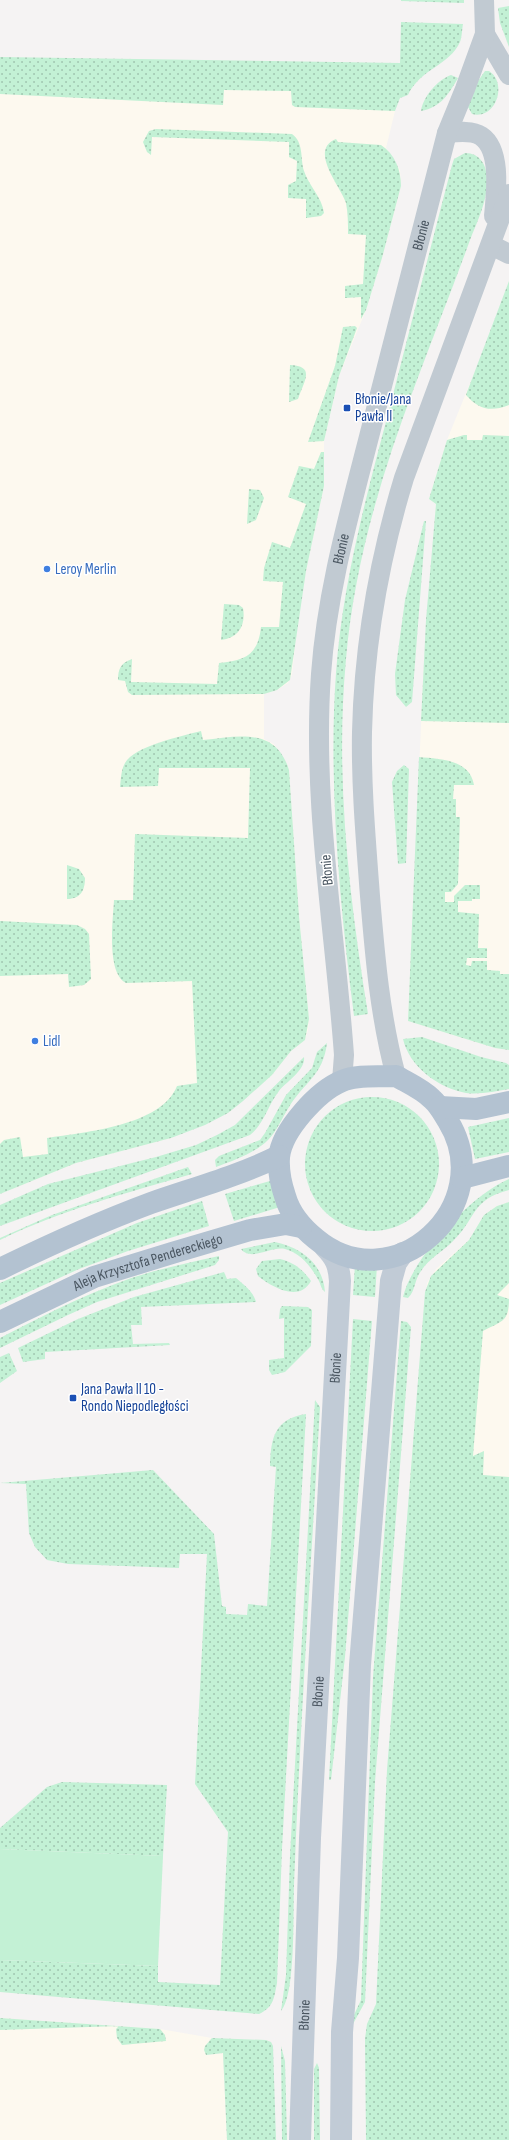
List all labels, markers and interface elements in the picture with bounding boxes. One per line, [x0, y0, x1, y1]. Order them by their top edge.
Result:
street label: Błonie [408, 218, 434, 252]
place label: Błonie/Jana Pawła II [355, 390, 412, 426]
marker: Błonie/Jana Pawła II [342, 403, 352, 413]
street label: Błonie [328, 532, 354, 566]
place label: Leroy Merlin [55, 560, 116, 579]
marker: Leroy Merlin [42, 564, 52, 574]
street label: Błonie [316, 854, 338, 886]
place label: Lidl [43, 1032, 60, 1051]
marker: Lidl [30, 1036, 40, 1046]
street label: Aleja Krzysztofa Pendereckiego [69, 1229, 225, 1296]
street label: Błonie [325, 1352, 346, 1384]
place label: Jana Pawła II 10 - Rondo Niepodległości [80, 1380, 189, 1416]
marker: Jana Pawła II 10 - Rondo Niepodległości [68, 1393, 78, 1403]
street label: Błonie [308, 1675, 328, 1707]
street label: Błonie [294, 1999, 314, 2031]

